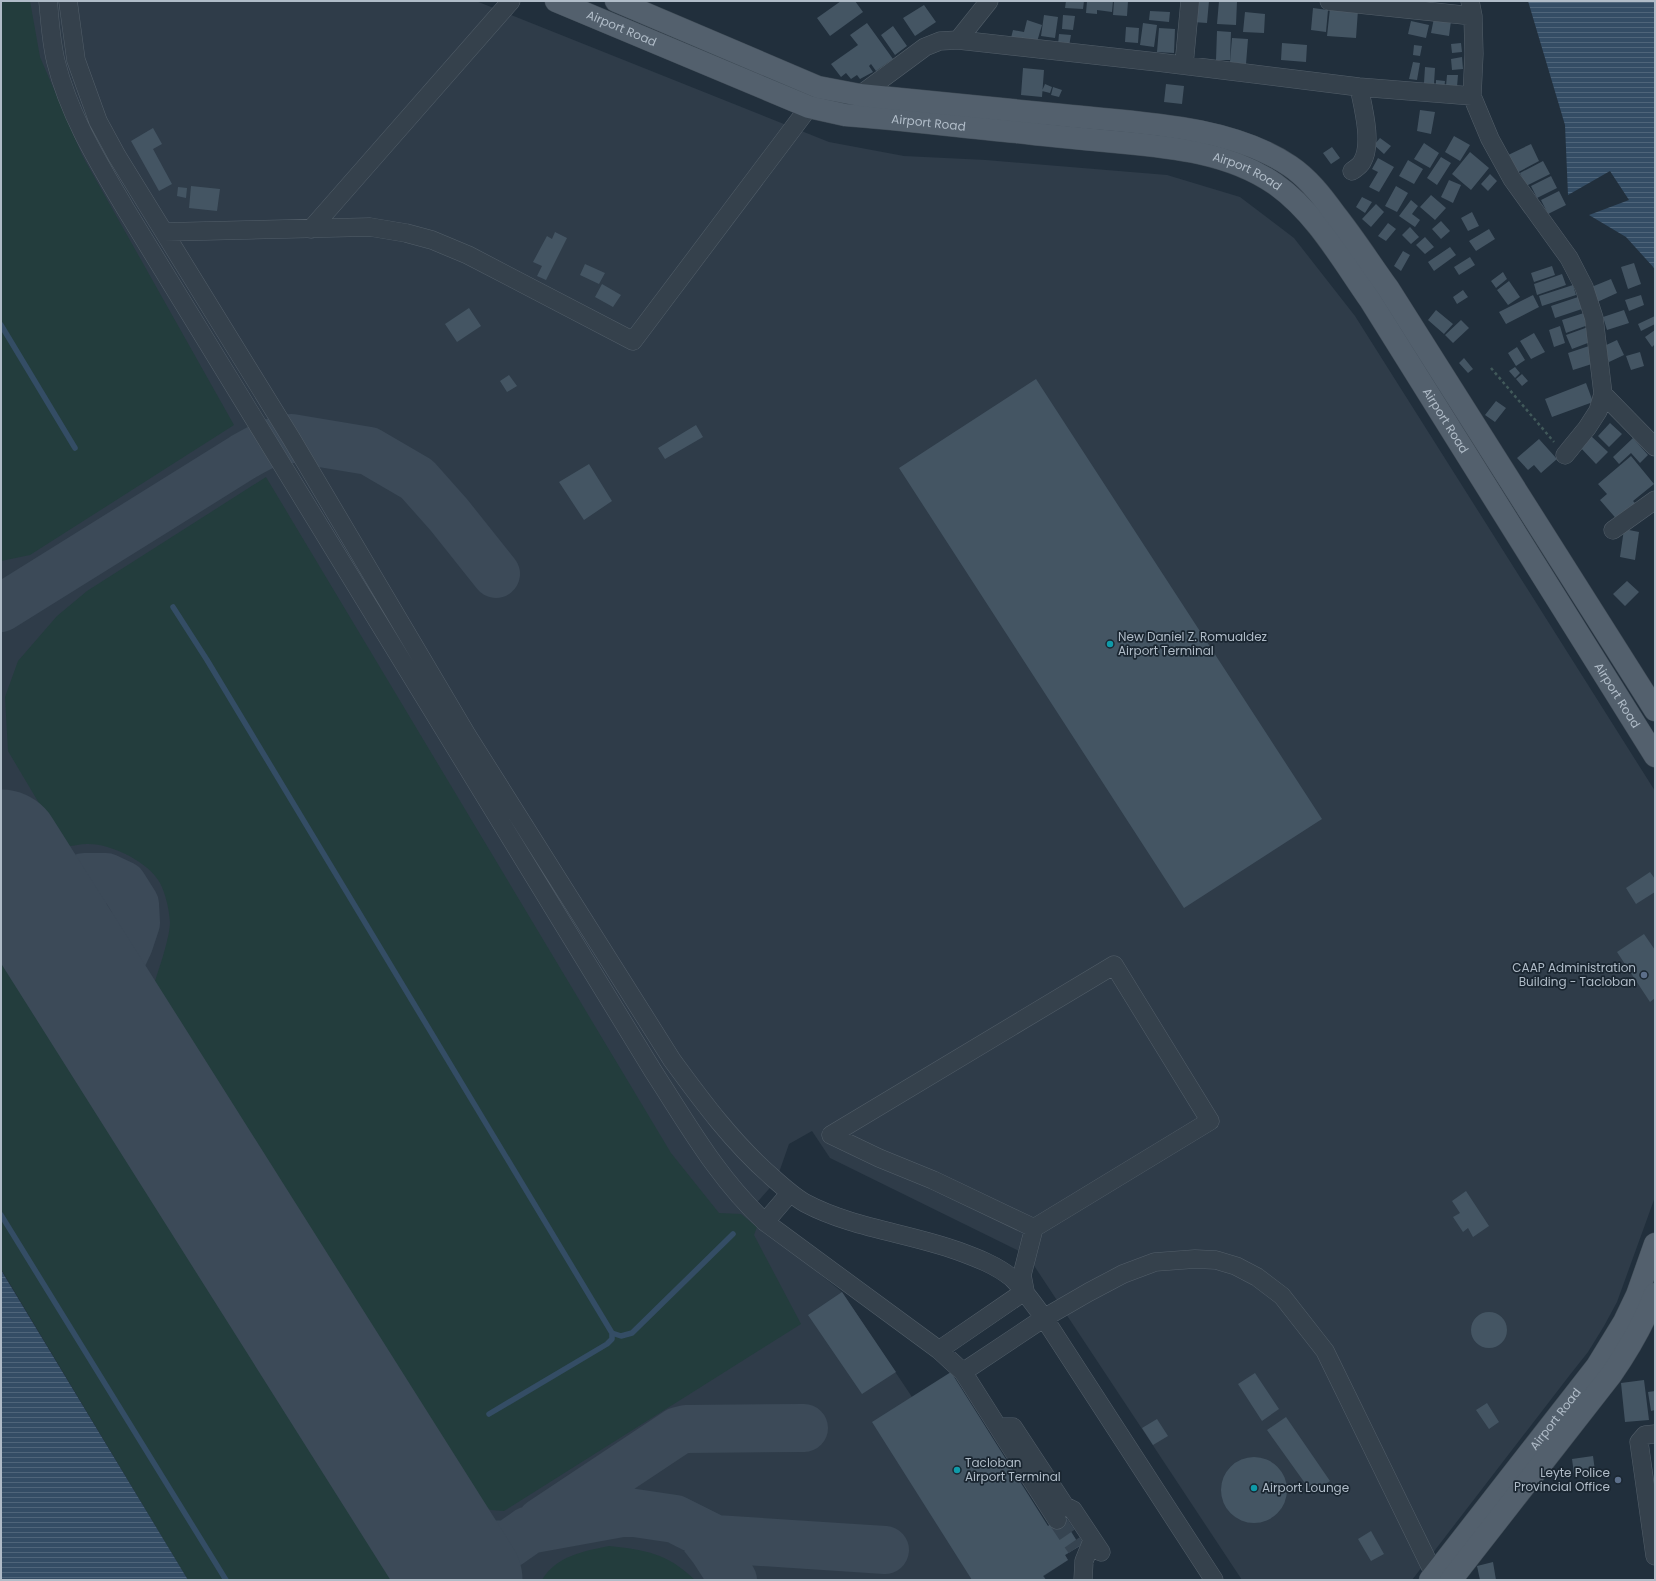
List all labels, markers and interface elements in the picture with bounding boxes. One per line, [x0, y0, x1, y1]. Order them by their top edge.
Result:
street label: Airport Road [584, 6, 659, 50]
street label: Airport Road [891, 110, 967, 135]
street label: Airport Road [1211, 148, 1286, 194]
street label: Airport Road [1419, 384, 1473, 457]
place label: New Daniel Z. Romualdez Airport Terminal [1118, 628, 1267, 659]
marker: New Daniel Z. Romualdez Airport Terminal [1105, 639, 1115, 649]
street label: Airport Road [1591, 659, 1645, 731]
place label: CAAP Administration Building - Tacloban [1512, 959, 1636, 990]
marker: CAAP Administration Building - Tacloban [1639, 970, 1649, 980]
street label: Airport Road [1525, 1384, 1585, 1454]
place label: Tacloban Airport Terminal [965, 1454, 1061, 1485]
place label: Leyte Police Provincial Office [1514, 1464, 1610, 1495]
marker: Tacloban Airport Terminal [952, 1465, 962, 1475]
marker: Leyte Police Provincial Office [1613, 1475, 1623, 1485]
place label: Airport Lounge [1262, 1479, 1349, 1496]
marker: Airport Lounge [1249, 1483, 1259, 1493]

